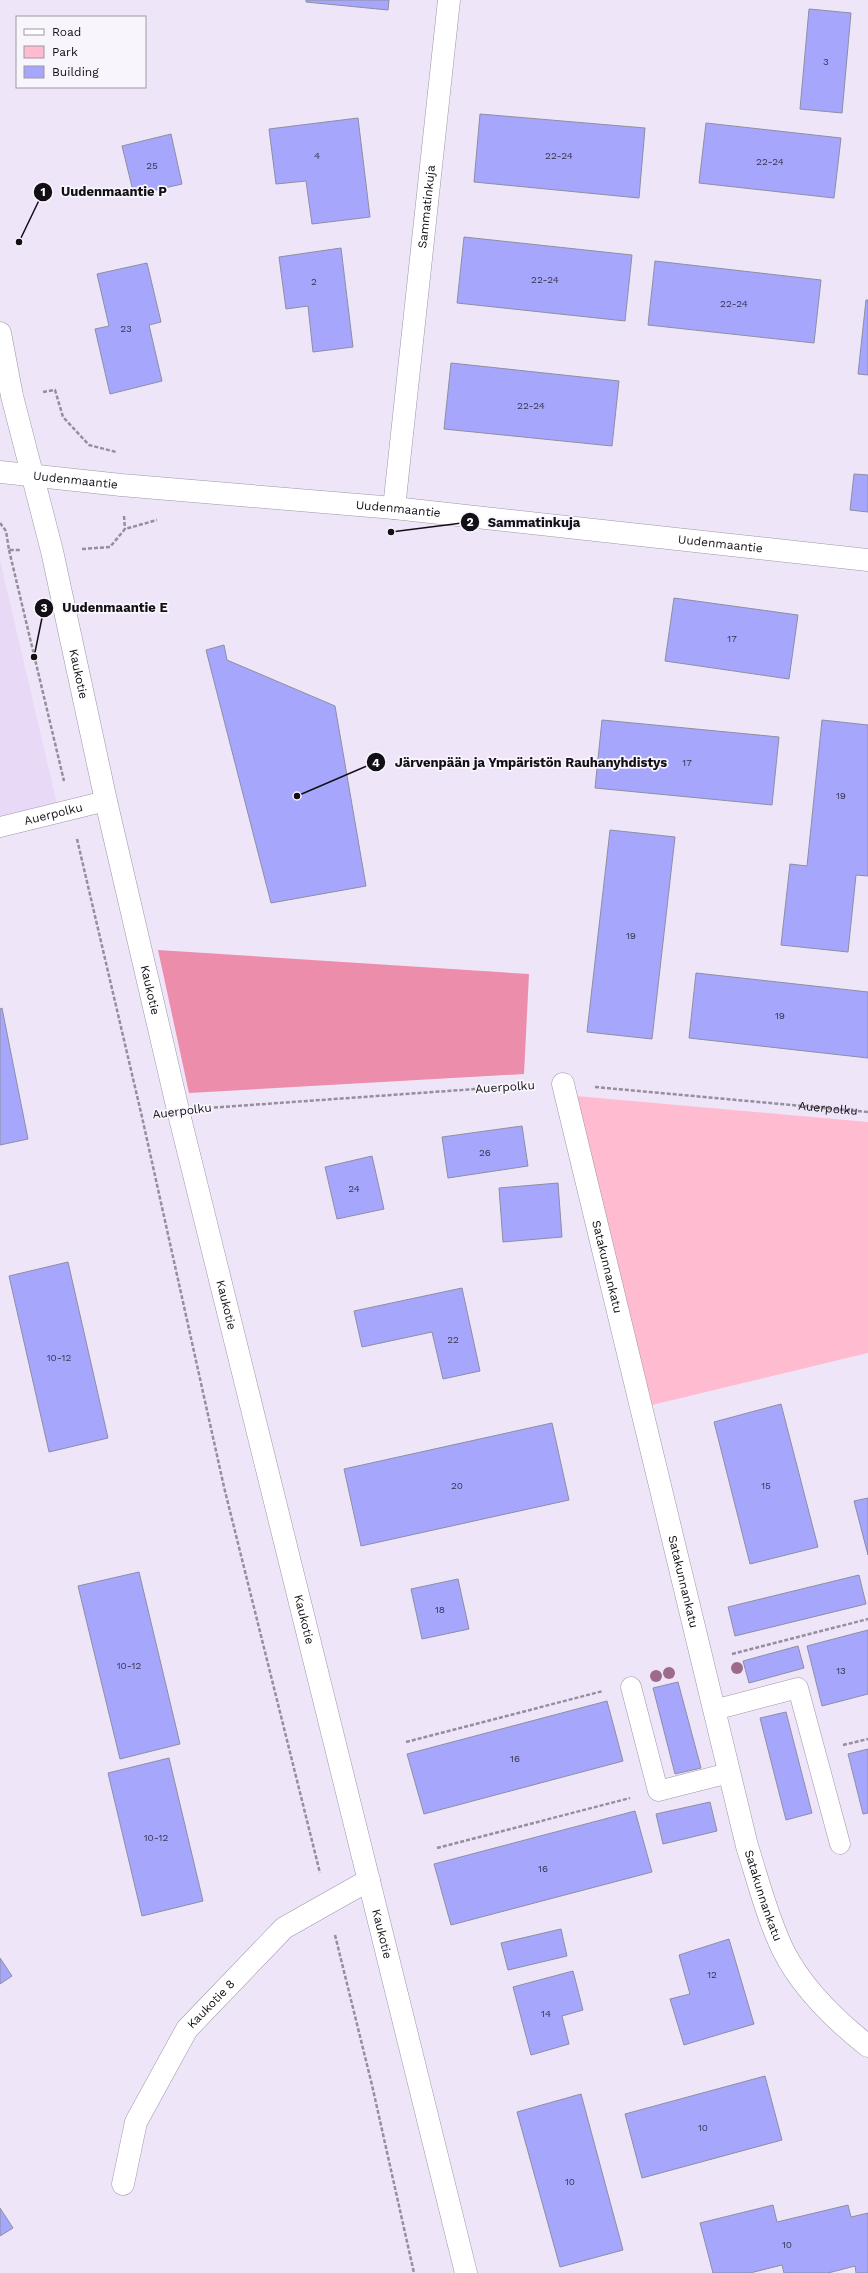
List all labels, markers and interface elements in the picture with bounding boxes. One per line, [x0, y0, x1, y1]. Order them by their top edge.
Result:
legend [16, 16, 146, 88]
text: Road [52, 25, 81, 39]
text: Park [52, 45, 78, 59]
house number: 3 [823, 56, 829, 67]
text: Building [52, 65, 99, 79]
house number: 4 [314, 150, 320, 161]
house number: 22-24 [545, 150, 573, 161]
house number: 22-24 [756, 156, 784, 167]
house number: 25 [146, 160, 158, 171]
street label: Sammatinkuja [415, 164, 438, 249]
callout: Uudenmaantie P [33, 179, 175, 204]
text: Uudenmaantie P [61, 184, 167, 199]
text: 1 [40, 185, 46, 199]
house number: 22-24 [531, 274, 559, 285]
house number: 2 [311, 276, 317, 287]
house number: 22-24 [720, 298, 748, 309]
house number: 23 [120, 323, 132, 334]
house number: 22-24 [517, 400, 545, 411]
street label: Uudenmaantie [32, 469, 119, 492]
street label: Uudenmaantie [355, 498, 442, 520]
callout: Sammatinkuja [460, 509, 589, 534]
text: 2 [466, 515, 474, 529]
text: Sammatinkuja [488, 515, 581, 530]
street label: Uudenmaantie [677, 532, 764, 555]
callout: Uudenmaantie E [34, 595, 176, 620]
text: Uudenmaantie E [62, 600, 168, 615]
text: 3 [40, 601, 48, 615]
house number: 17 [727, 633, 737, 644]
street label: Kaukotie [66, 648, 91, 700]
callout: Järvenpään ja Ympäristön Rauhanyhdistys [366, 750, 675, 775]
text: Järvenpään ja Ympäristön Rauhanyhdistys [395, 755, 667, 770]
text: 4 [372, 756, 380, 770]
house number: 17 [682, 757, 692, 768]
house number: 19 [836, 790, 846, 801]
street label: Auerpolku [23, 800, 84, 828]
house number: 19 [626, 930, 636, 941]
street label: Kaukotie [137, 964, 163, 1016]
house number: 19 [775, 1010, 785, 1021]
street label: Auerpolku [475, 1078, 535, 1096]
street label: Auerpolku [798, 1099, 858, 1118]
street label: Auerpolku [152, 1100, 212, 1122]
house number: 26 [479, 1147, 491, 1158]
house number: 24 [348, 1183, 360, 1194]
street label: Satakunnankatu [589, 1219, 625, 1315]
street label: Kaukotie [213, 1279, 239, 1331]
house number: 22 [447, 1334, 459, 1345]
house number: 10-12 [47, 1352, 71, 1363]
house number: 20 [451, 1480, 463, 1491]
house number: 15 [761, 1480, 771, 1491]
street label: Satakunnankatu [665, 1534, 701, 1630]
street label: Kaukotie [291, 1593, 317, 1646]
house number: 18 [435, 1604, 445, 1615]
house number: 10-12 [117, 1660, 141, 1671]
house number: 13 [836, 1665, 846, 1676]
house number: 16 [510, 1753, 520, 1764]
house number: 10-12 [144, 1832, 168, 1843]
street label: Satakunnankatu [742, 1848, 785, 1943]
house number: 16 [538, 1863, 548, 1874]
street label: Kaukotie [369, 1908, 395, 1960]
house number: 12 [707, 1969, 717, 1980]
street label: Kaukotie 8 [184, 1977, 238, 2031]
house number: 14 [541, 2008, 551, 2019]
house number: 10 [698, 2122, 708, 2133]
house number: 10 [565, 2176, 575, 2187]
house number: 10 [782, 2239, 792, 2250]

